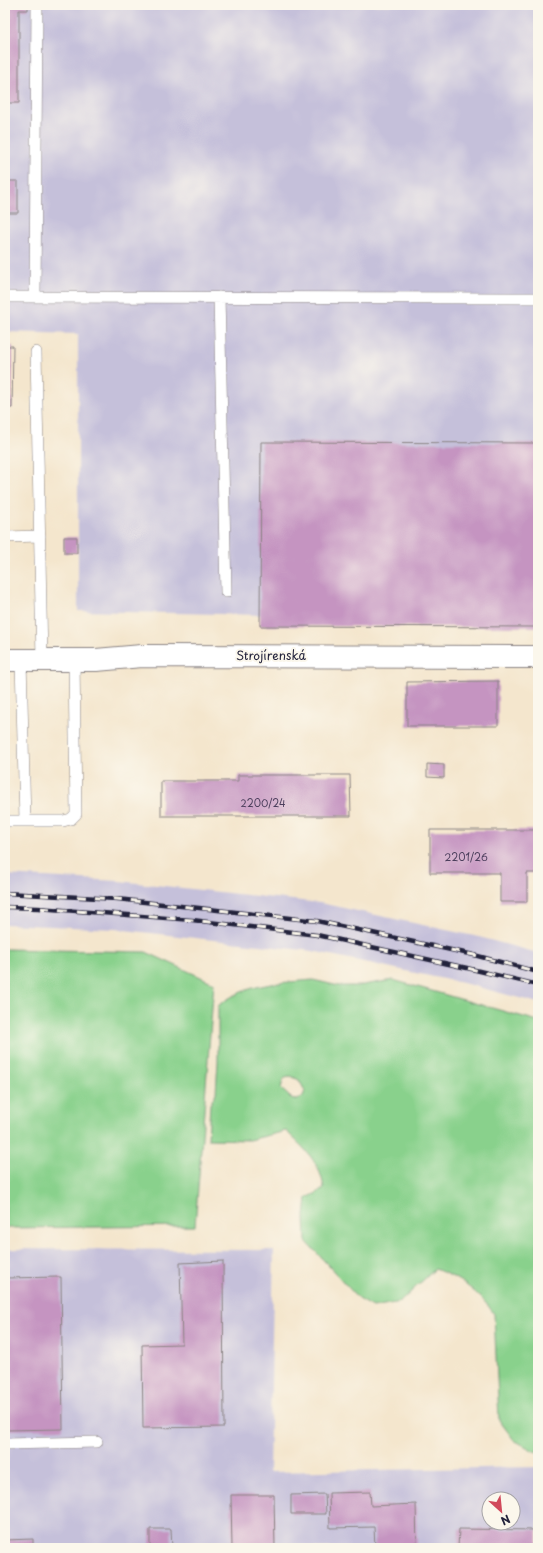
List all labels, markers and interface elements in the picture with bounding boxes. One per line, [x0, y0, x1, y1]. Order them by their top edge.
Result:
street label: Strojírenská [236, 646, 307, 664]
house number: 2200/24 [240, 795, 286, 810]
house number: 2201/26 [444, 849, 488, 864]
north arrow [481, 1491, 521, 1531]
text: N [498, 1511, 514, 1530]

